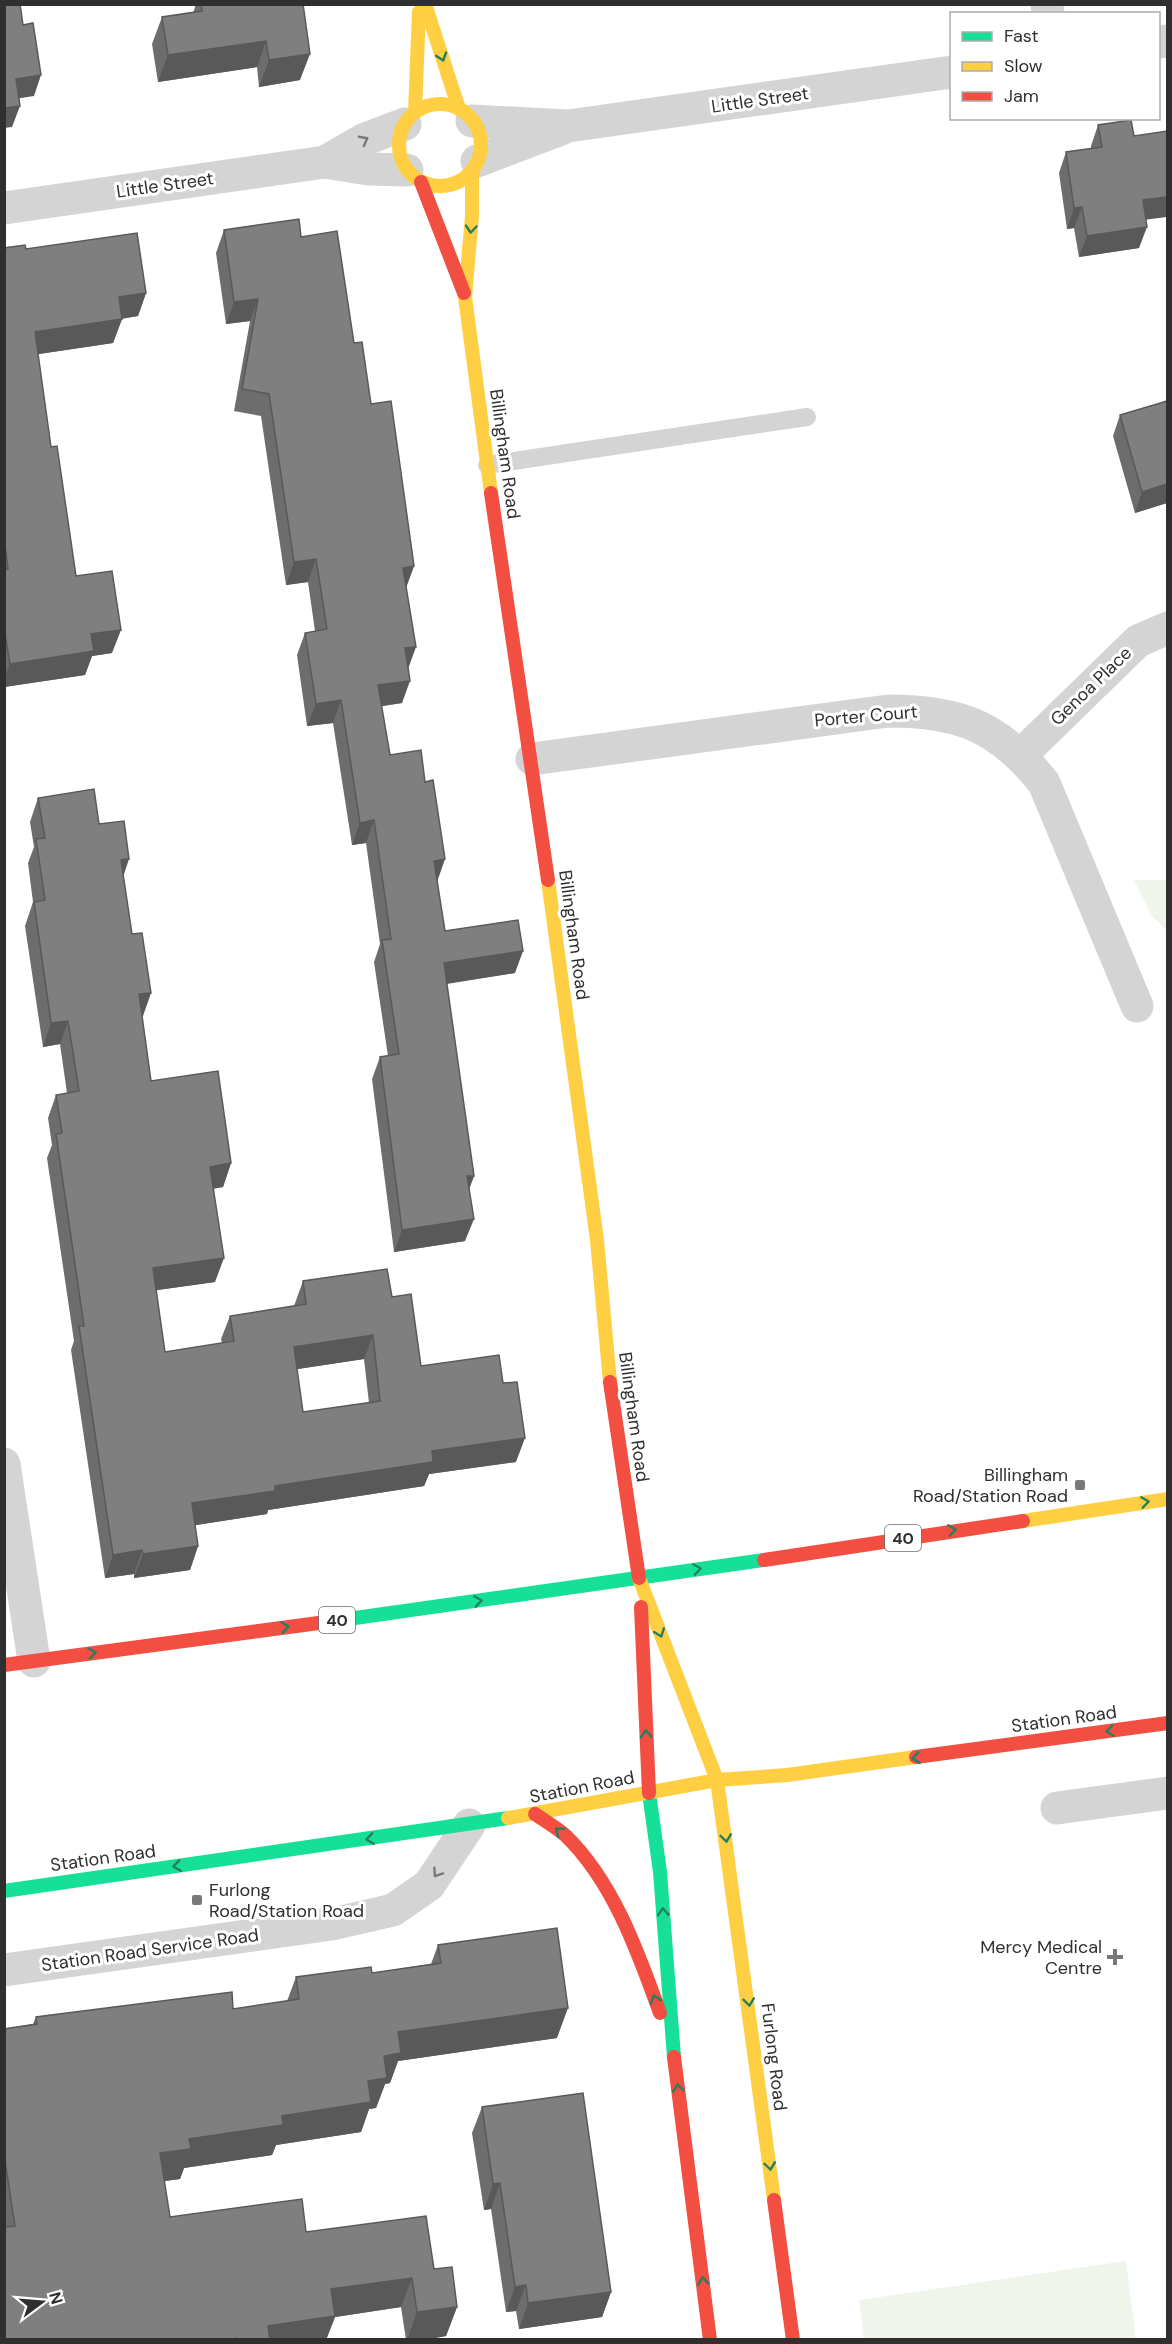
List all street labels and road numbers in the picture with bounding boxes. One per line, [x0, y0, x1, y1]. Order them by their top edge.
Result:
street label: Little Street [710, 81, 810, 119]
street label: Little Street [115, 166, 215, 204]
street label: Billingham Road [484, 388, 526, 520]
street label: Genoa Place [1045, 641, 1137, 731]
street label: Porter Court [813, 700, 919, 732]
street label: Billingham Road [553, 869, 595, 1001]
street label: Billingham Road [613, 1351, 655, 1483]
road number: 40 [885, 1525, 921, 1551]
road number: 40 [319, 1607, 355, 1633]
street label: Station Road [1010, 1700, 1118, 1738]
street label: Station Road [528, 1765, 636, 1809]
street label: Station Road [49, 1839, 157, 1877]
street label: Station Road Service Road [40, 1923, 260, 1977]
street label: Furlong Road [755, 2002, 793, 2112]

